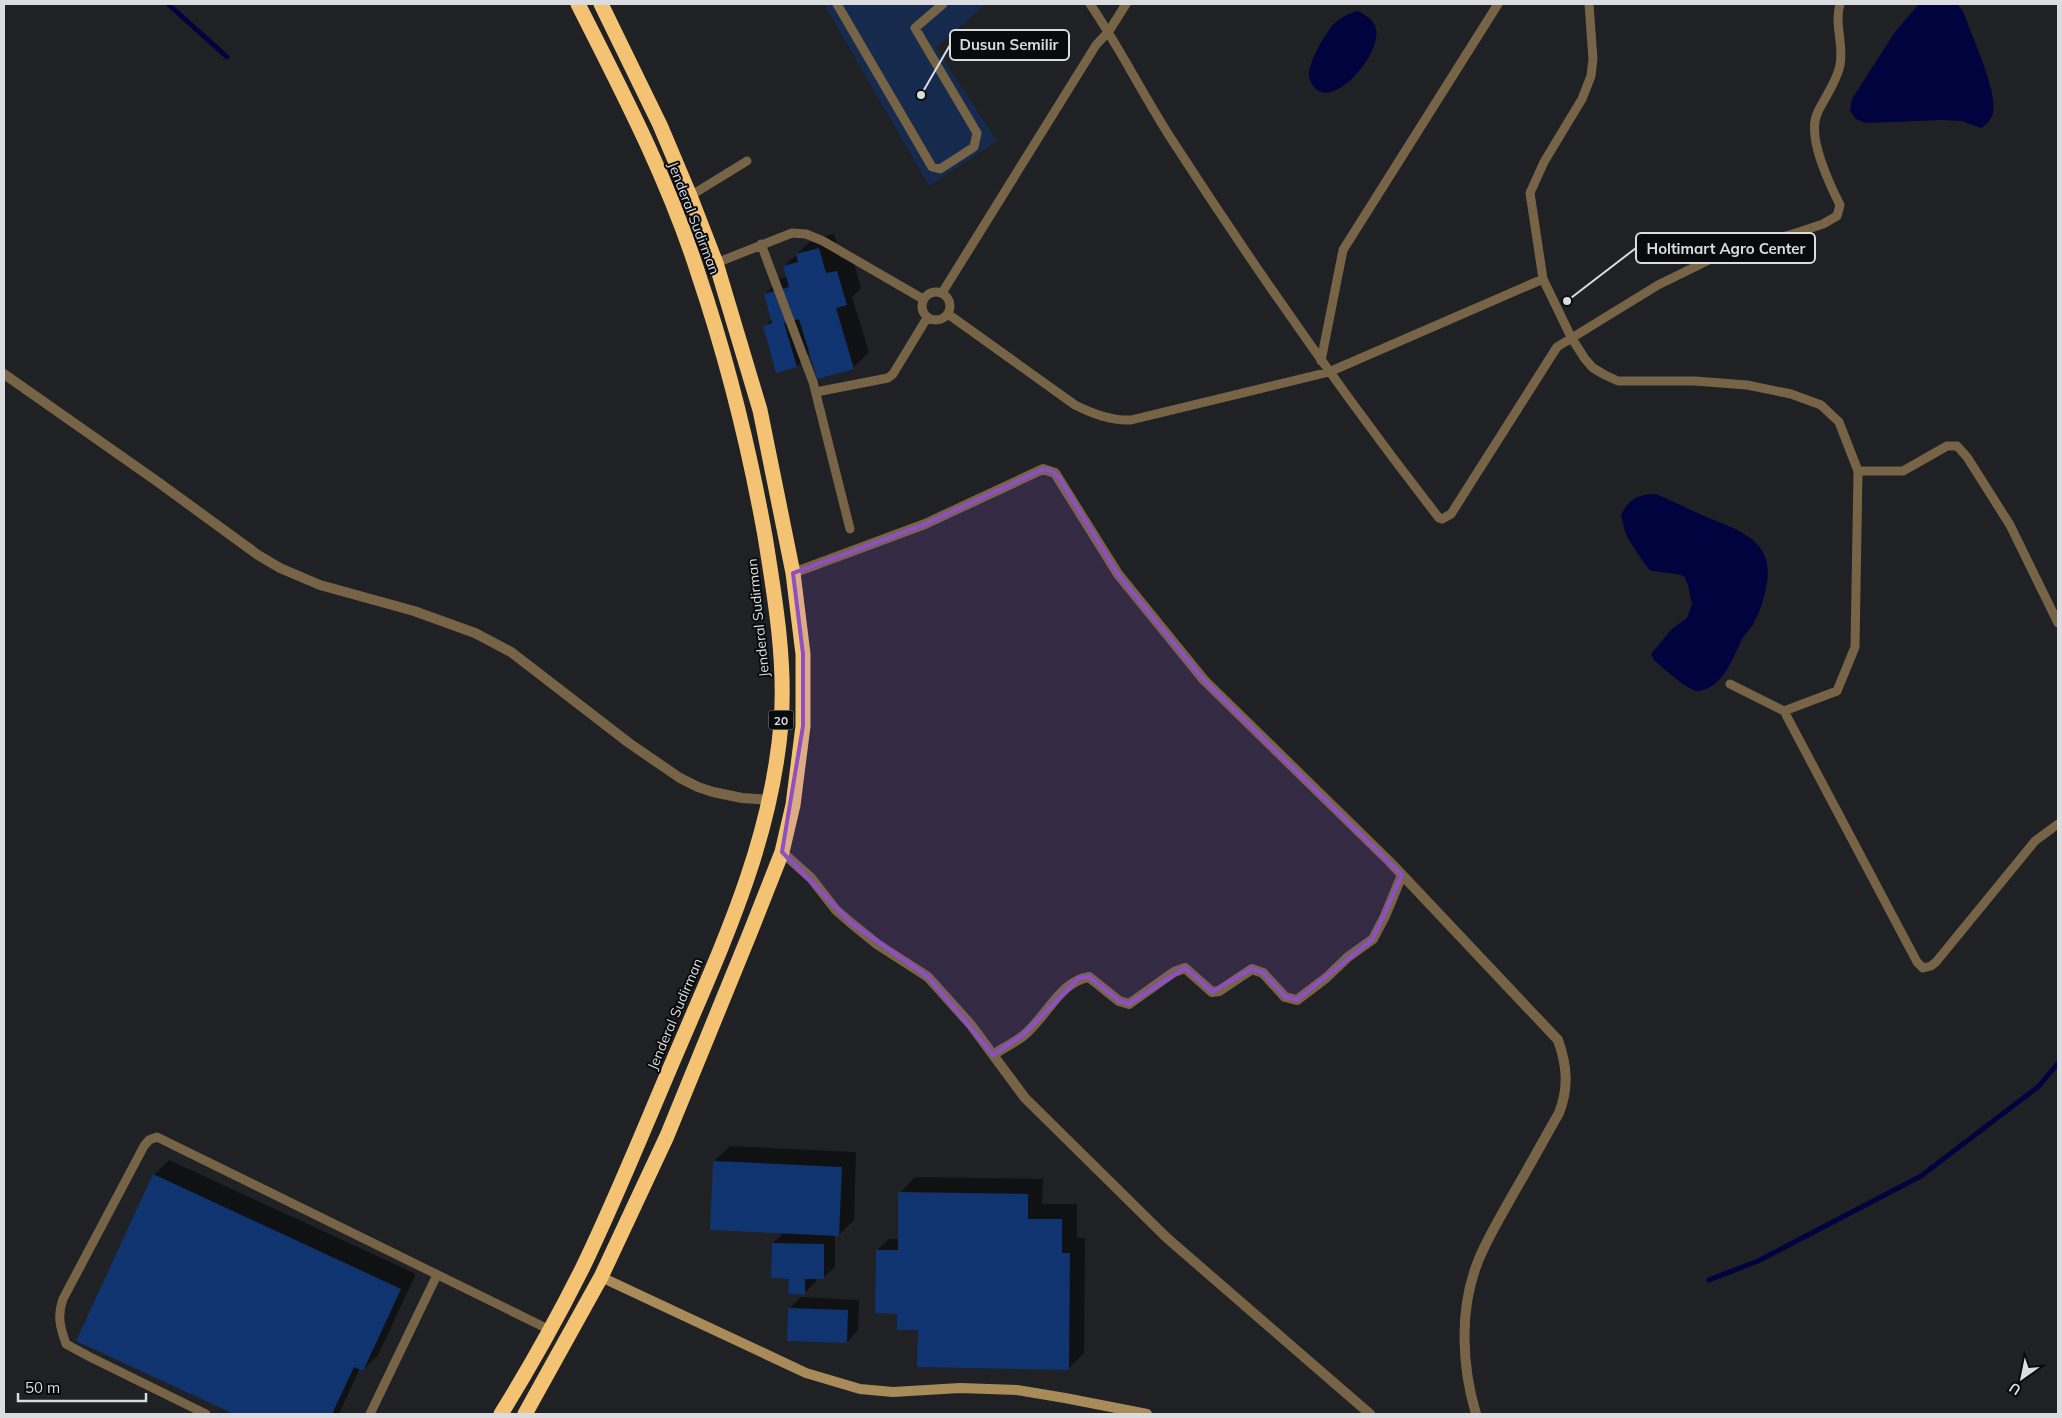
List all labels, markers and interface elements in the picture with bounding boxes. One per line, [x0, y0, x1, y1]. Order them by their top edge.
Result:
callout: Dusun Semilir [950, 30, 1069, 60]
text: Dusun Semilir [959, 35, 1059, 54]
street label: Jenderal Sudirman [664, 159, 724, 277]
callout: Holtimart Agro Center [1636, 233, 1815, 263]
text: Holtimart Agro Center [1647, 239, 1806, 258]
street label: Jenderal Sudirman [743, 558, 773, 678]
road number: 20 [768, 710, 794, 730]
street label: Jenderal Sudirman [643, 956, 707, 1072]
north arrow [1997, 1353, 2047, 1403]
scale bar [18, 1370, 145, 1402]
text: 50 m [25, 1378, 60, 1397]
text: U [2006, 1379, 2024, 1399]

